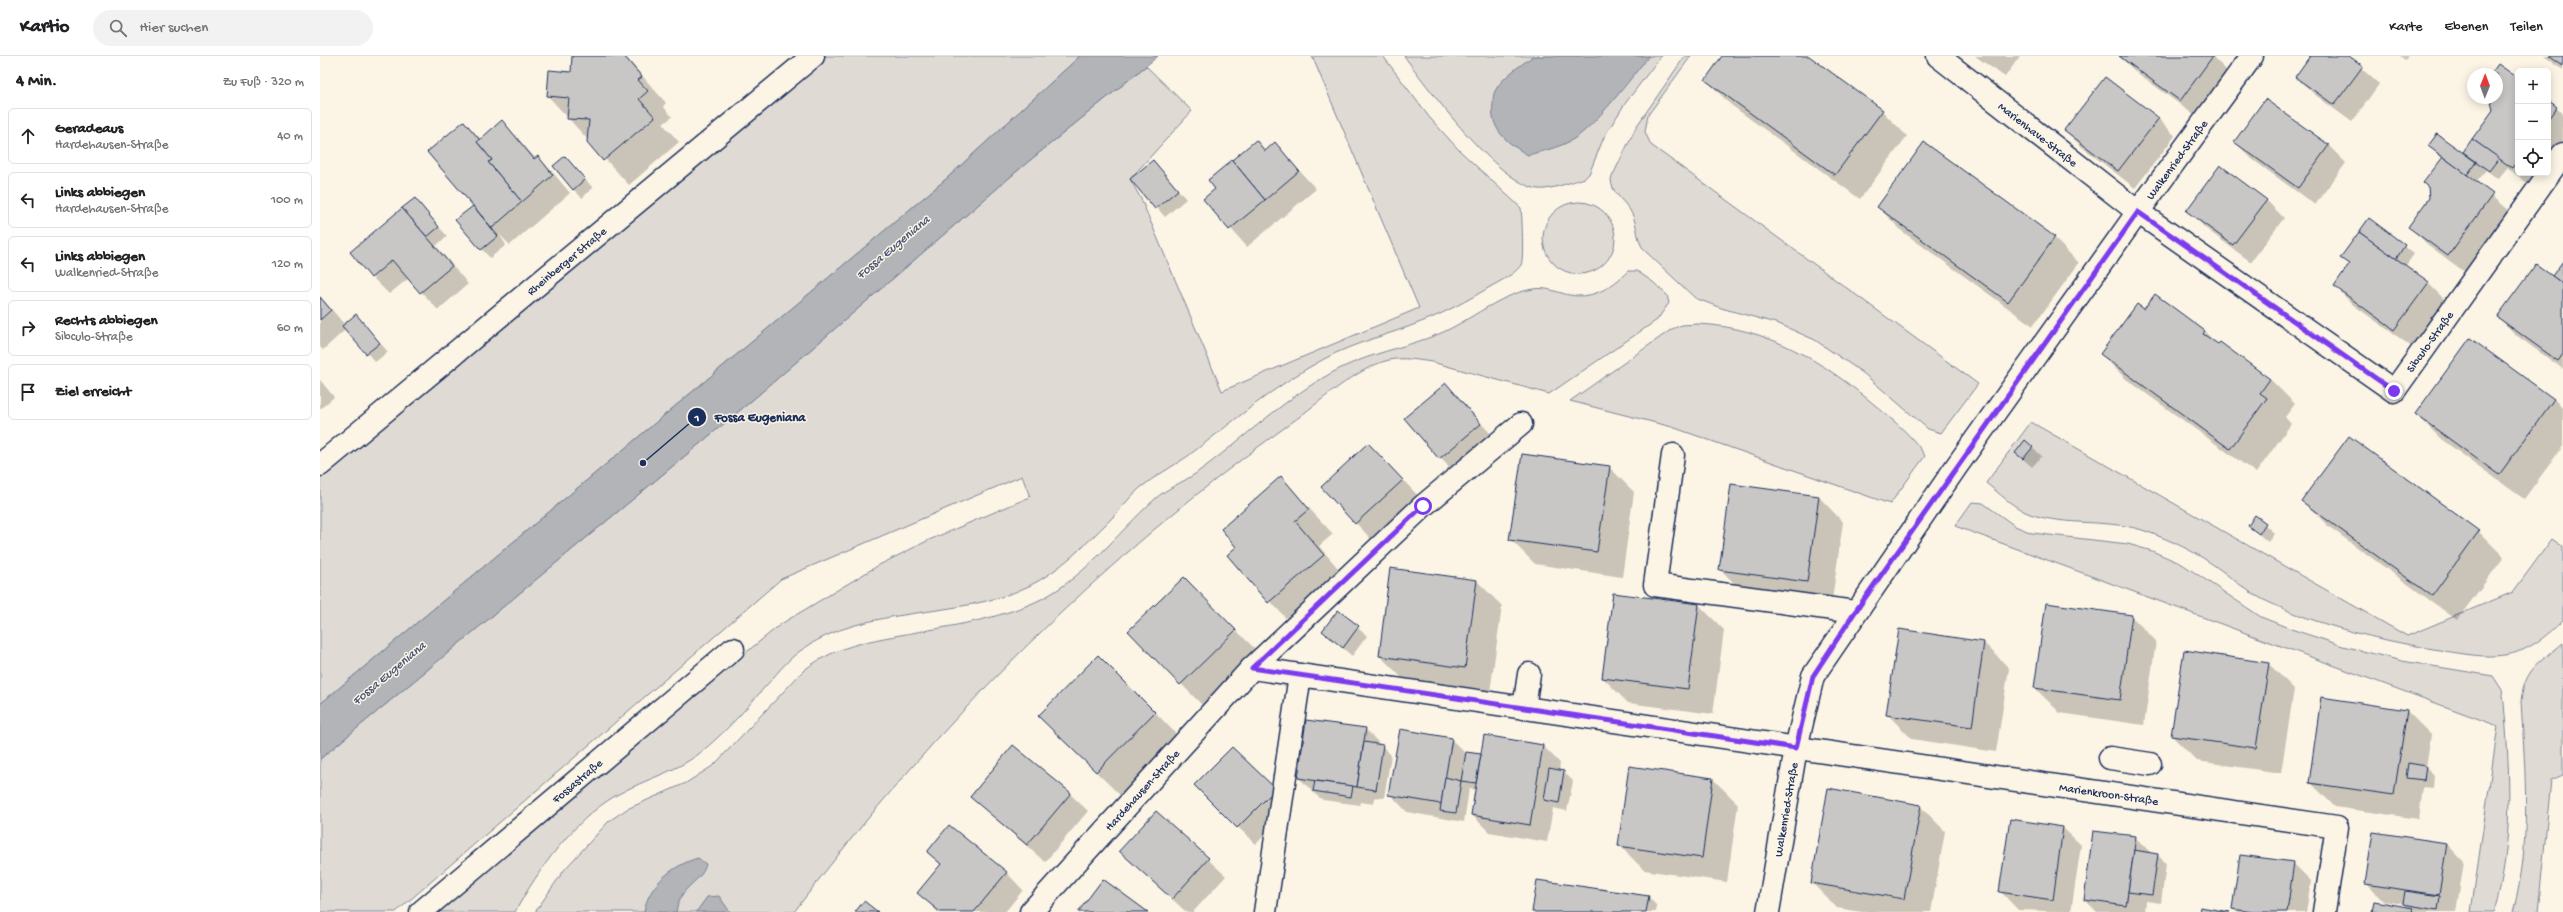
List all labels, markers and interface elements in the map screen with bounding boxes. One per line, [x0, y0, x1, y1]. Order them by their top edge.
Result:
search box [93, 10, 373, 46]
text: Kartio [20, 16, 69, 39]
icon: search [107, 17, 129, 39]
text: Hier suchen [139, 19, 209, 37]
text: Karte [2389, 19, 2423, 36]
text: Ebenen [2445, 19, 2488, 36]
text: Teilen [2510, 19, 2543, 36]
north arrow [2467, 68, 2503, 104]
map controls [2515, 68, 2551, 176]
button: + [2515, 68, 2551, 104]
text: 4 Min. [16, 72, 57, 92]
text: Zu Fuß · 320 m [223, 75, 304, 90]
street label: Marienhave-Straße [1994, 100, 2080, 172]
button: − [2515, 104, 2551, 140]
street label: Walkenried-Straße [2144, 117, 2212, 203]
text: Geradeaus [55, 120, 123, 138]
icon: ahead [17, 125, 39, 147]
text: 40 m [277, 129, 303, 144]
text: Hardehausen-Straße [55, 138, 168, 153]
button: locate [2515, 140, 2551, 176]
text: Links abbiegen [55, 184, 145, 202]
icon: left [17, 189, 39, 211]
text: 100 m [271, 193, 303, 208]
text: Hardehausen-Straße [55, 202, 168, 217]
water label: Fossa Eugeniana [854, 212, 934, 283]
street label: Rheinberger Straße [525, 225, 611, 299]
text: Links abbiegen [55, 248, 145, 266]
icon: left [17, 253, 39, 275]
text: 120 m [272, 257, 303, 272]
text: Walkenried-Straße [55, 266, 158, 281]
street label: Sibculo-Straße [2404, 309, 2458, 376]
text: Rechts abbiegen [55, 312, 158, 330]
icon: right [17, 317, 39, 339]
text: 60 m [277, 321, 303, 336]
text: Sibculo-Straße [55, 330, 133, 345]
icon: arrive [17, 381, 39, 403]
route end [2385, 382, 2403, 400]
text: Ziel erreicht [55, 383, 131, 401]
callout: Fossa Eugeniana [687, 404, 814, 429]
text: Fossa Eugeniana [713, 411, 806, 426]
text: 1 [694, 412, 700, 426]
route start [1414, 497, 1432, 515]
water label: Fossa Eugeniana [350, 638, 430, 709]
street label: Hardehausen-Straße [1103, 747, 1184, 835]
street label: Fossastraße [549, 756, 607, 808]
street label: Walkenried-Straße [1773, 761, 1803, 858]
street label: Marienkroon-Straße [2058, 781, 2160, 810]

